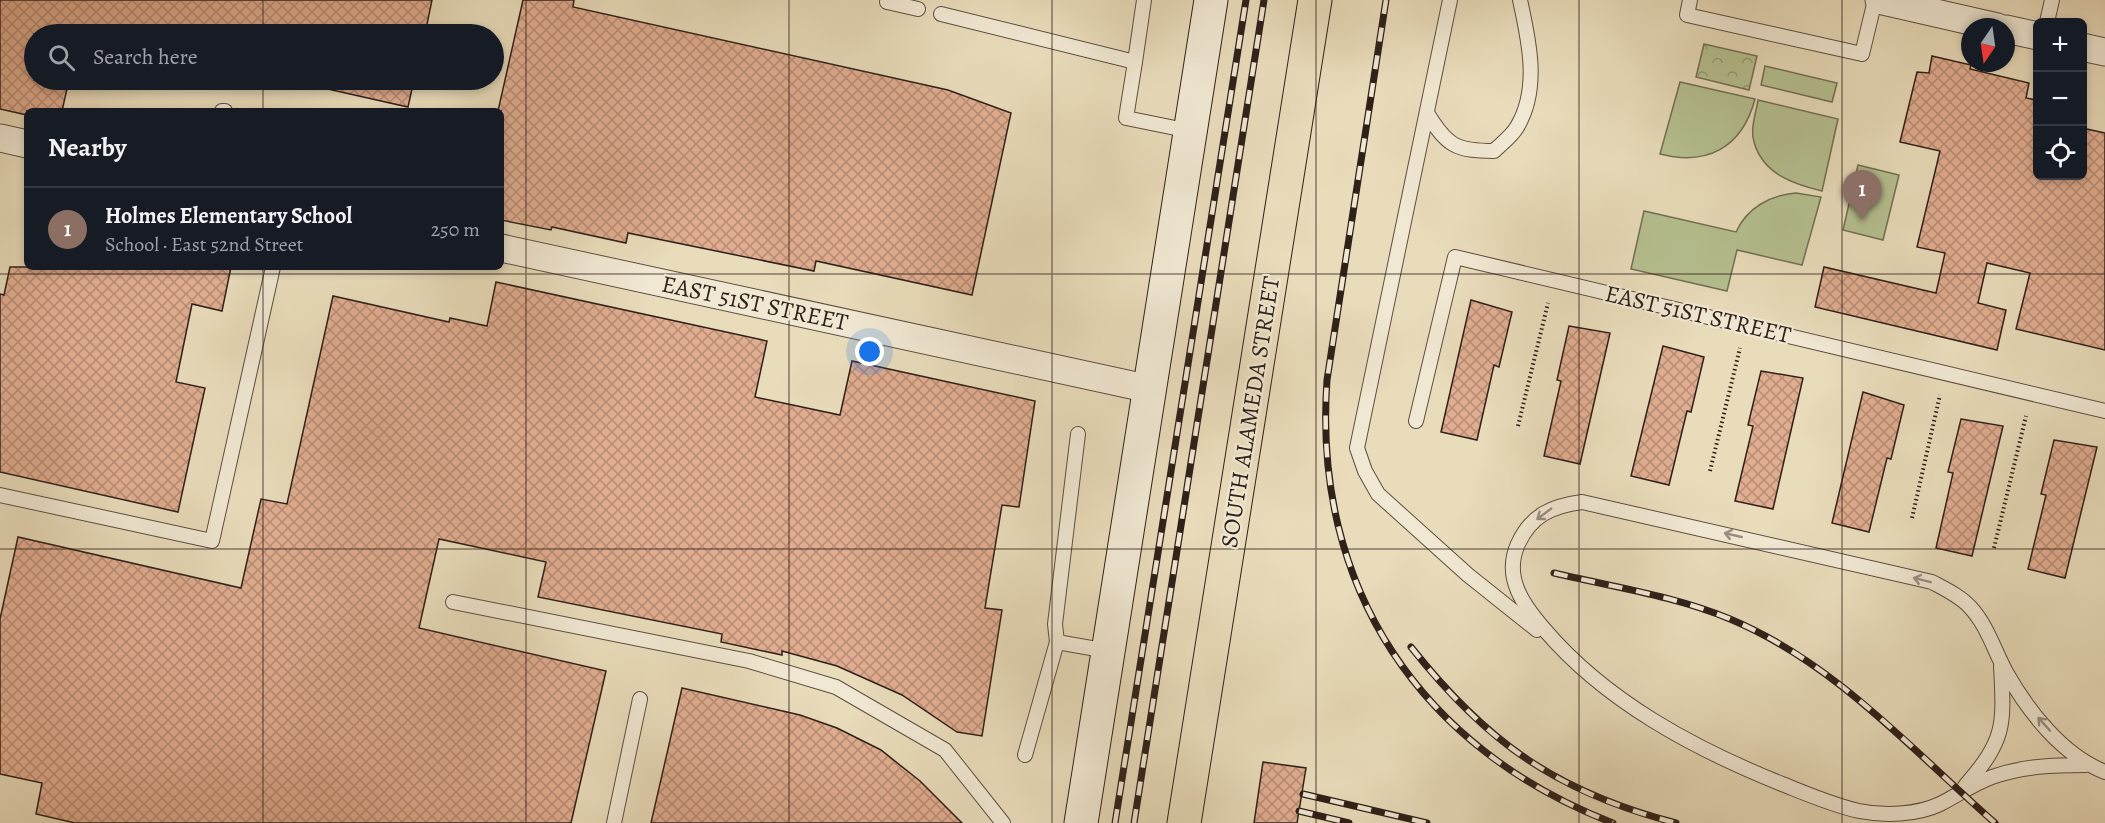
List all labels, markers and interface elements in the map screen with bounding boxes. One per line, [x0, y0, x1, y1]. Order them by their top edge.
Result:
north arrow [1961, 18, 2015, 72]
map controls [2033, 18, 2087, 180]
button: + [2033, 18, 2087, 72]
search box [24, 24, 504, 90]
icon: search [45, 41, 78, 74]
text: Search here [93, 42, 198, 72]
button: − [2033, 72, 2087, 126]
button: locate [2033, 126, 2087, 180]
text: Nearby [48, 130, 127, 165]
pin: 1 [1842, 170, 1882, 220]
text: Holmes Elementary School [105, 201, 352, 231]
text: 1 [64, 216, 71, 243]
text: 250 m [431, 216, 480, 243]
text: School · East 52nd Street [105, 231, 303, 258]
street label: EAST 51ST STREET [659, 268, 851, 338]
street label: SOUTH ALAMEDA STREET [1213, 274, 1287, 550]
street label: EAST 51ST STREET [1602, 277, 1794, 351]
your location [855, 337, 884, 366]
one-way arrow [1537, 508, 1553, 520]
one-way arrow [1723, 529, 1742, 541]
one-way arrow [1913, 573, 1932, 585]
one-way arrow [2037, 717, 2051, 732]

